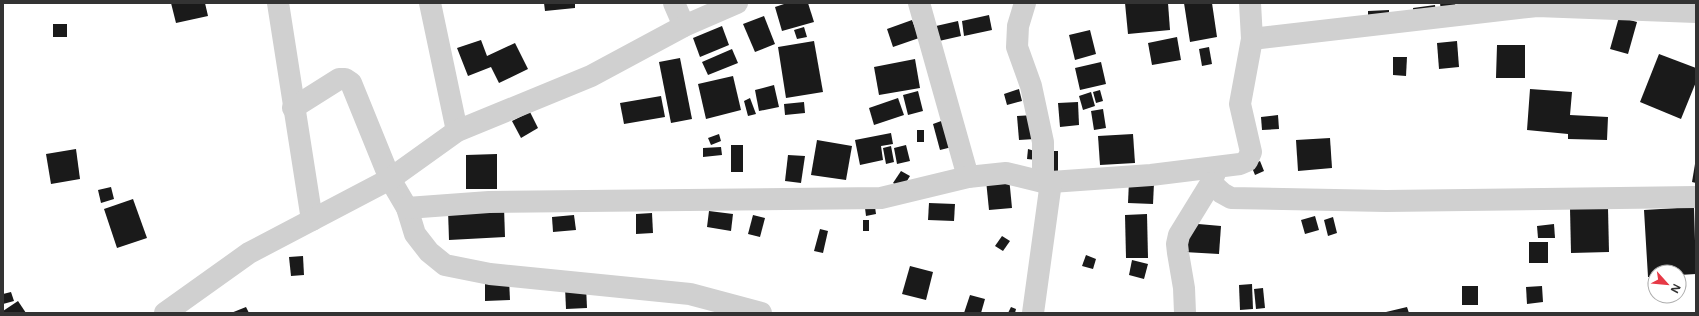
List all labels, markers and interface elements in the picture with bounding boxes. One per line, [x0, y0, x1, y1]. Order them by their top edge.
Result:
north arrow [1647, 264, 1687, 304]
text: N [1668, 281, 1685, 296]

